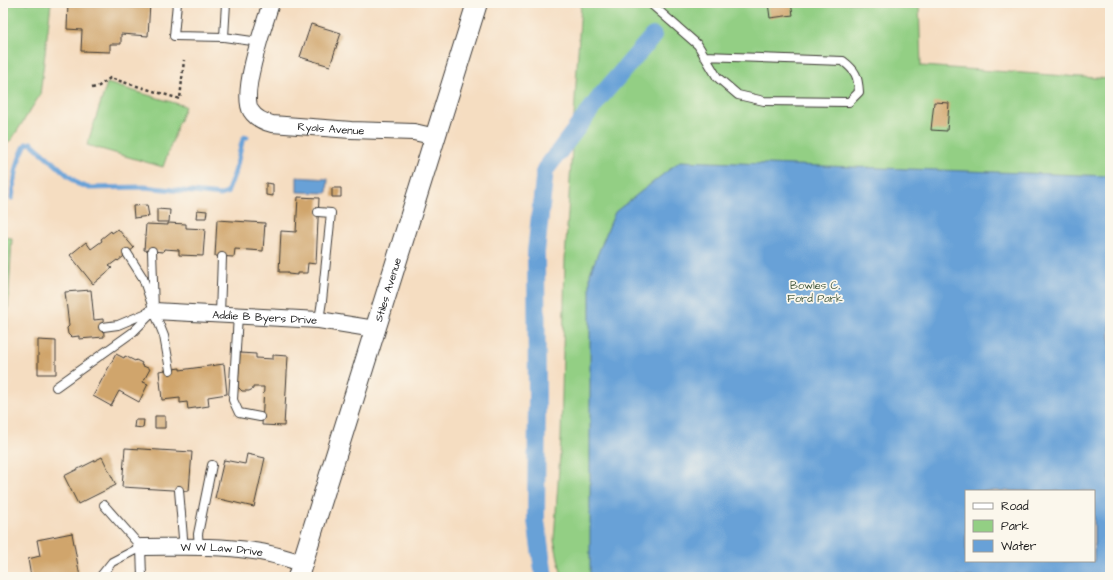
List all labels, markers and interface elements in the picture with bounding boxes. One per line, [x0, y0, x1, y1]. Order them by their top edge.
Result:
street label: Ryals Avenue [297, 119, 365, 138]
street label: Stiles Avenue [371, 256, 405, 324]
park label: Bowles C. Ford Park [787, 278, 843, 306]
street label: Addie B Byers Drive [212, 307, 318, 328]
legend [965, 490, 1095, 562]
text: Road [1001, 498, 1029, 515]
text: Park [1001, 518, 1029, 535]
text: Water [1001, 538, 1037, 555]
street label: W W Law Drive [181, 540, 264, 560]

